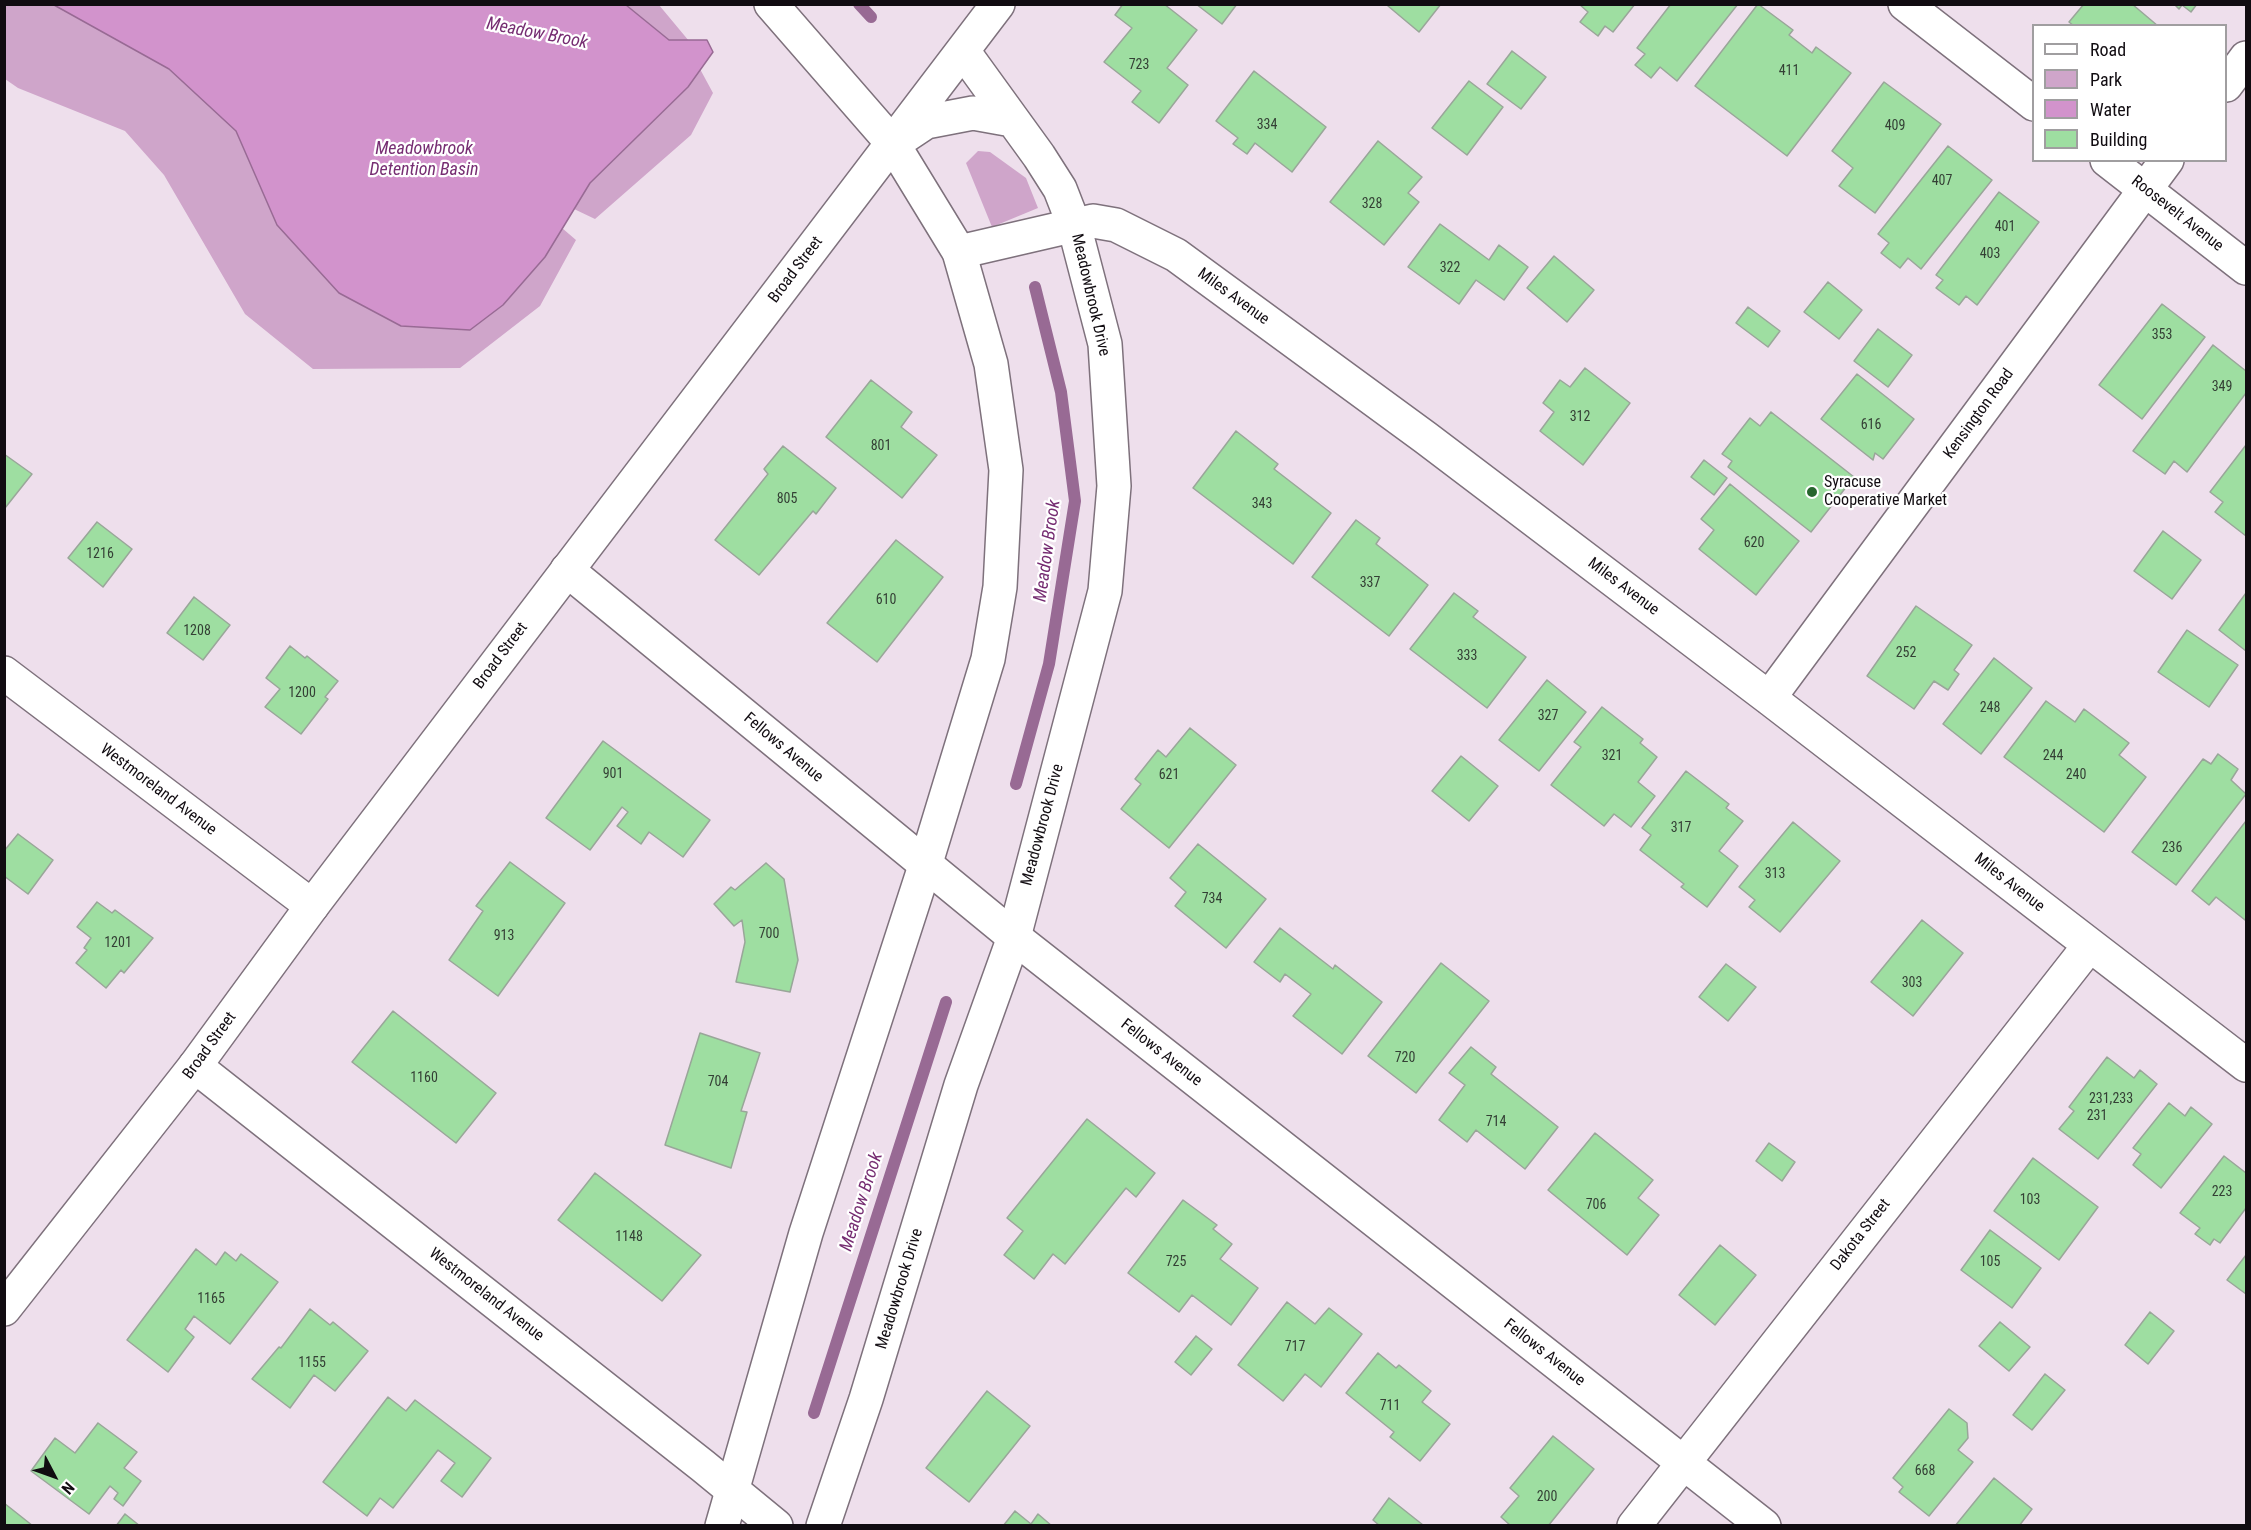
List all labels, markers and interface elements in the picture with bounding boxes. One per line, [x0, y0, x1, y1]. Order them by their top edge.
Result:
water label: Meadow Brook [485, 14, 589, 54]
legend [2032, 24, 2227, 162]
text: Road [2090, 39, 2126, 60]
house number: 723 [1129, 57, 1149, 73]
house number: 411 [1779, 63, 1799, 79]
text: Park [2090, 69, 2122, 90]
text: Water [2090, 99, 2131, 120]
house number: 334 [1257, 117, 1277, 133]
house number: 409 [1885, 118, 1905, 134]
text: Building [2090, 129, 2147, 150]
water label: Meadowbrook Detention Basin [370, 138, 478, 180]
street label: Roosevelt Avenue [2127, 172, 2227, 256]
house number: 407 [1932, 173, 1952, 189]
house number: 328 [1362, 196, 1382, 212]
house number: 401 [1995, 219, 2015, 235]
street label: Meadowbrook Drive [1067, 232, 1113, 358]
street label: Broad Street [765, 233, 827, 307]
house number: 403 [1980, 246, 2000, 262]
house number: 322 [1440, 260, 1460, 276]
street label: Miles Avenue [1193, 265, 1273, 329]
house number: 353 [2152, 327, 2172, 343]
street label: Kensington Road [1940, 365, 2018, 463]
house number: 349 [2212, 379, 2232, 395]
house number: 312 [1570, 409, 1590, 425]
house number: 616 [1861, 417, 1881, 433]
house number: 801 [871, 438, 891, 454]
place label: Syracuse Cooperative Market [1824, 473, 1947, 511]
marker: Syracuse Cooperative Market [1805, 485, 1819, 499]
house number: 805 [777, 491, 797, 507]
house number: 343 [1252, 496, 1272, 512]
water label: Meadow Brook [1030, 499, 1066, 603]
house number: 620 [1744, 535, 1764, 551]
house number: 1216 [86, 546, 114, 562]
street label: Miles Avenue [1584, 554, 1662, 620]
house number: 337 [1360, 575, 1380, 591]
house number: 610 [876, 592, 896, 608]
street label: Broad Street [470, 619, 532, 693]
house number: 1208 [183, 623, 211, 639]
house number: 252 [1896, 645, 1916, 661]
house number: 333 [1457, 648, 1477, 664]
house number: 1200 [288, 685, 316, 701]
house number: 248 [1980, 700, 2000, 716]
house number: 327 [1538, 708, 1558, 724]
street label: Fellows Avenue [739, 709, 827, 787]
street label: Westmoreland Avenue [96, 740, 220, 840]
house number: 321 [1602, 748, 1622, 764]
house number: 244 [2043, 748, 2063, 764]
street label: Meadowbrook Drive [1018, 762, 1068, 888]
house number: 901 [603, 766, 623, 782]
house number: 621 [1159, 767, 1179, 783]
house number: 240 [2066, 767, 2086, 783]
house number: 317 [1671, 820, 1691, 836]
house number: 236 [2162, 840, 2182, 856]
street label: Miles Avenue [1970, 850, 2048, 916]
house number: 313 [1765, 866, 1785, 882]
house number: 734 [1202, 891, 1222, 907]
house number: 700 [759, 926, 779, 942]
house number: 913 [494, 928, 514, 944]
house number: 1201 [104, 935, 132, 951]
house number: 303 [1902, 975, 1922, 991]
street label: Broad Street [179, 1009, 241, 1083]
street label: Fellows Avenue [1117, 1015, 1205, 1091]
house number: 720 [1395, 1050, 1415, 1066]
house number: 1160 [410, 1070, 438, 1086]
house number: 704 [708, 1074, 728, 1090]
house number: 231,233 [2089, 1091, 2133, 1107]
house number: 231 [2087, 1108, 2107, 1124]
house number: 714 [1486, 1114, 1506, 1130]
water label: Meadow Brook [836, 1150, 888, 1254]
house number: 223 [2212, 1184, 2232, 1200]
house number: 103 [2020, 1192, 2040, 1208]
street label: Dakota Street [1827, 1195, 1895, 1275]
house number: 706 [1586, 1197, 1606, 1213]
street label: Meadowbrook Drive [873, 1226, 927, 1352]
house number: 1148 [615, 1229, 643, 1245]
street label: Westmoreland Avenue [425, 1244, 547, 1346]
house number: 725 [1166, 1254, 1186, 1270]
house number: 105 [1980, 1254, 2000, 1270]
house number: 1165 [197, 1291, 225, 1307]
street label: Fellows Avenue [1500, 1315, 1588, 1391]
house number: 717 [1285, 1339, 1305, 1355]
house number: 1155 [298, 1355, 326, 1371]
house number: 711 [1380, 1398, 1400, 1414]
north arrow [24, 1446, 84, 1506]
house number: 668 [1915, 1463, 1935, 1479]
text: N [58, 1478, 78, 1498]
house number: 200 [1537, 1489, 1557, 1505]

